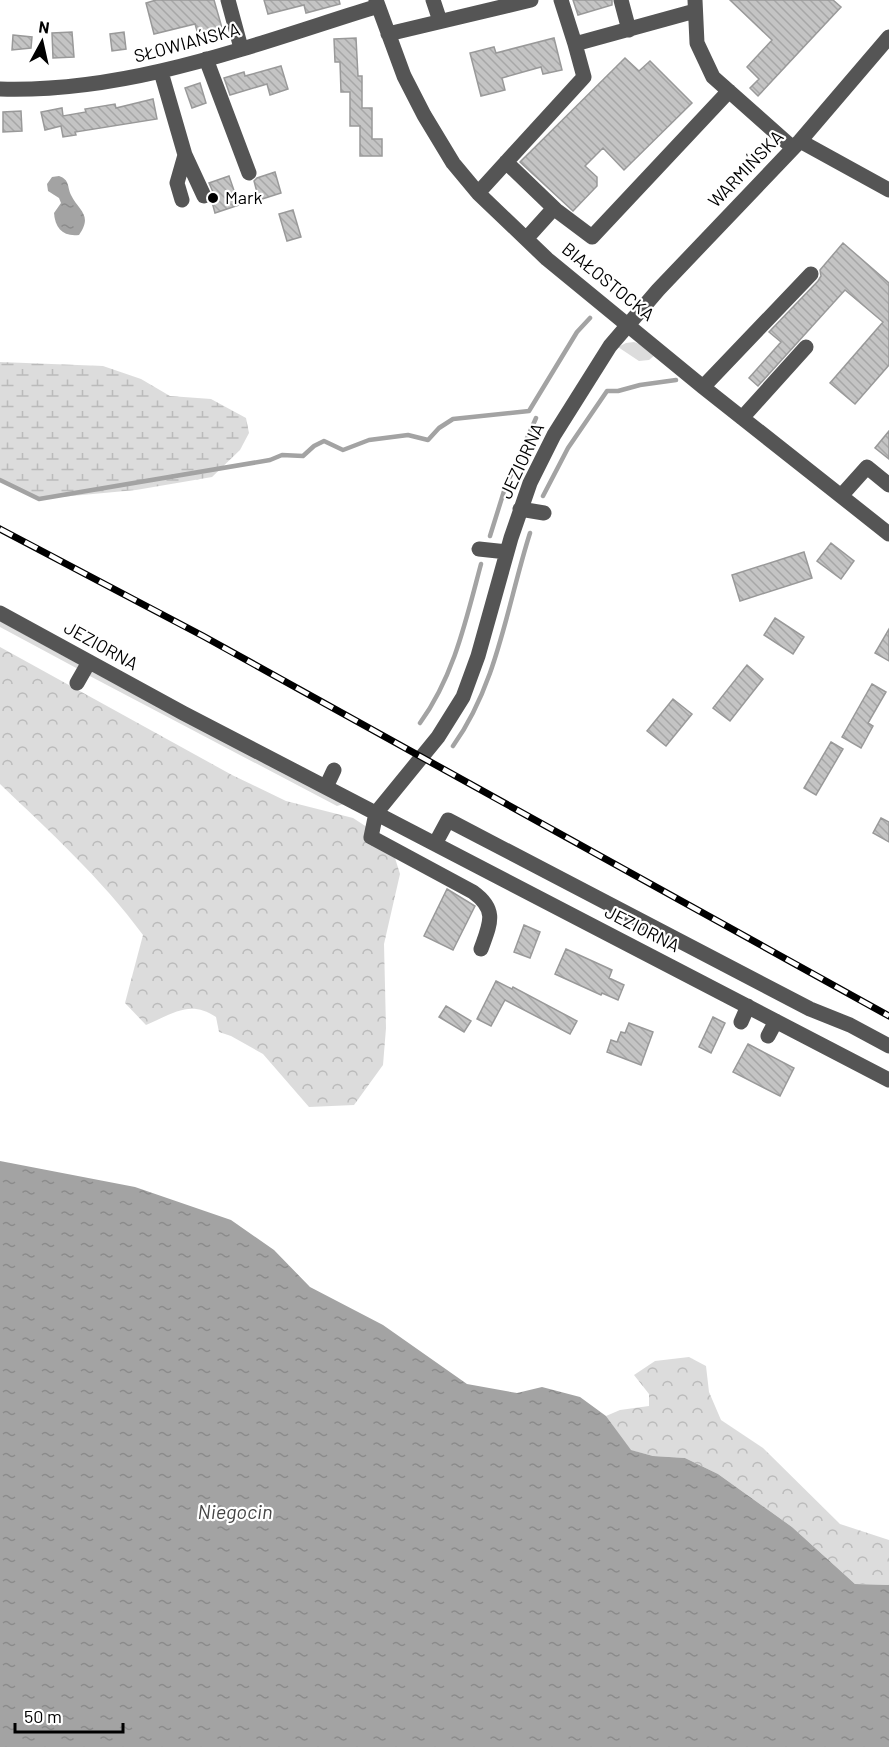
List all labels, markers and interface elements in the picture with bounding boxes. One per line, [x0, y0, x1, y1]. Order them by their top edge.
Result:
north arrow [12, 12, 72, 72]
text: N [38, 17, 51, 37]
street label: SŁOWIAŃSKA [131, 17, 242, 67]
street label: WARMIŃSKA [703, 125, 788, 211]
place label: Mark [225, 186, 263, 208]
marker: Mark [206, 191, 220, 205]
street label: BIAŁOSTOCKA [558, 237, 659, 325]
street label: JEZIORNA [494, 419, 548, 502]
street label: JEZIORNA [61, 616, 142, 674]
street label: JEZIORNA [601, 900, 684, 956]
water label: Niegocin [198, 1499, 272, 1523]
scale bar [15, 1696, 123, 1734]
text: 50 m [24, 1705, 62, 1727]

